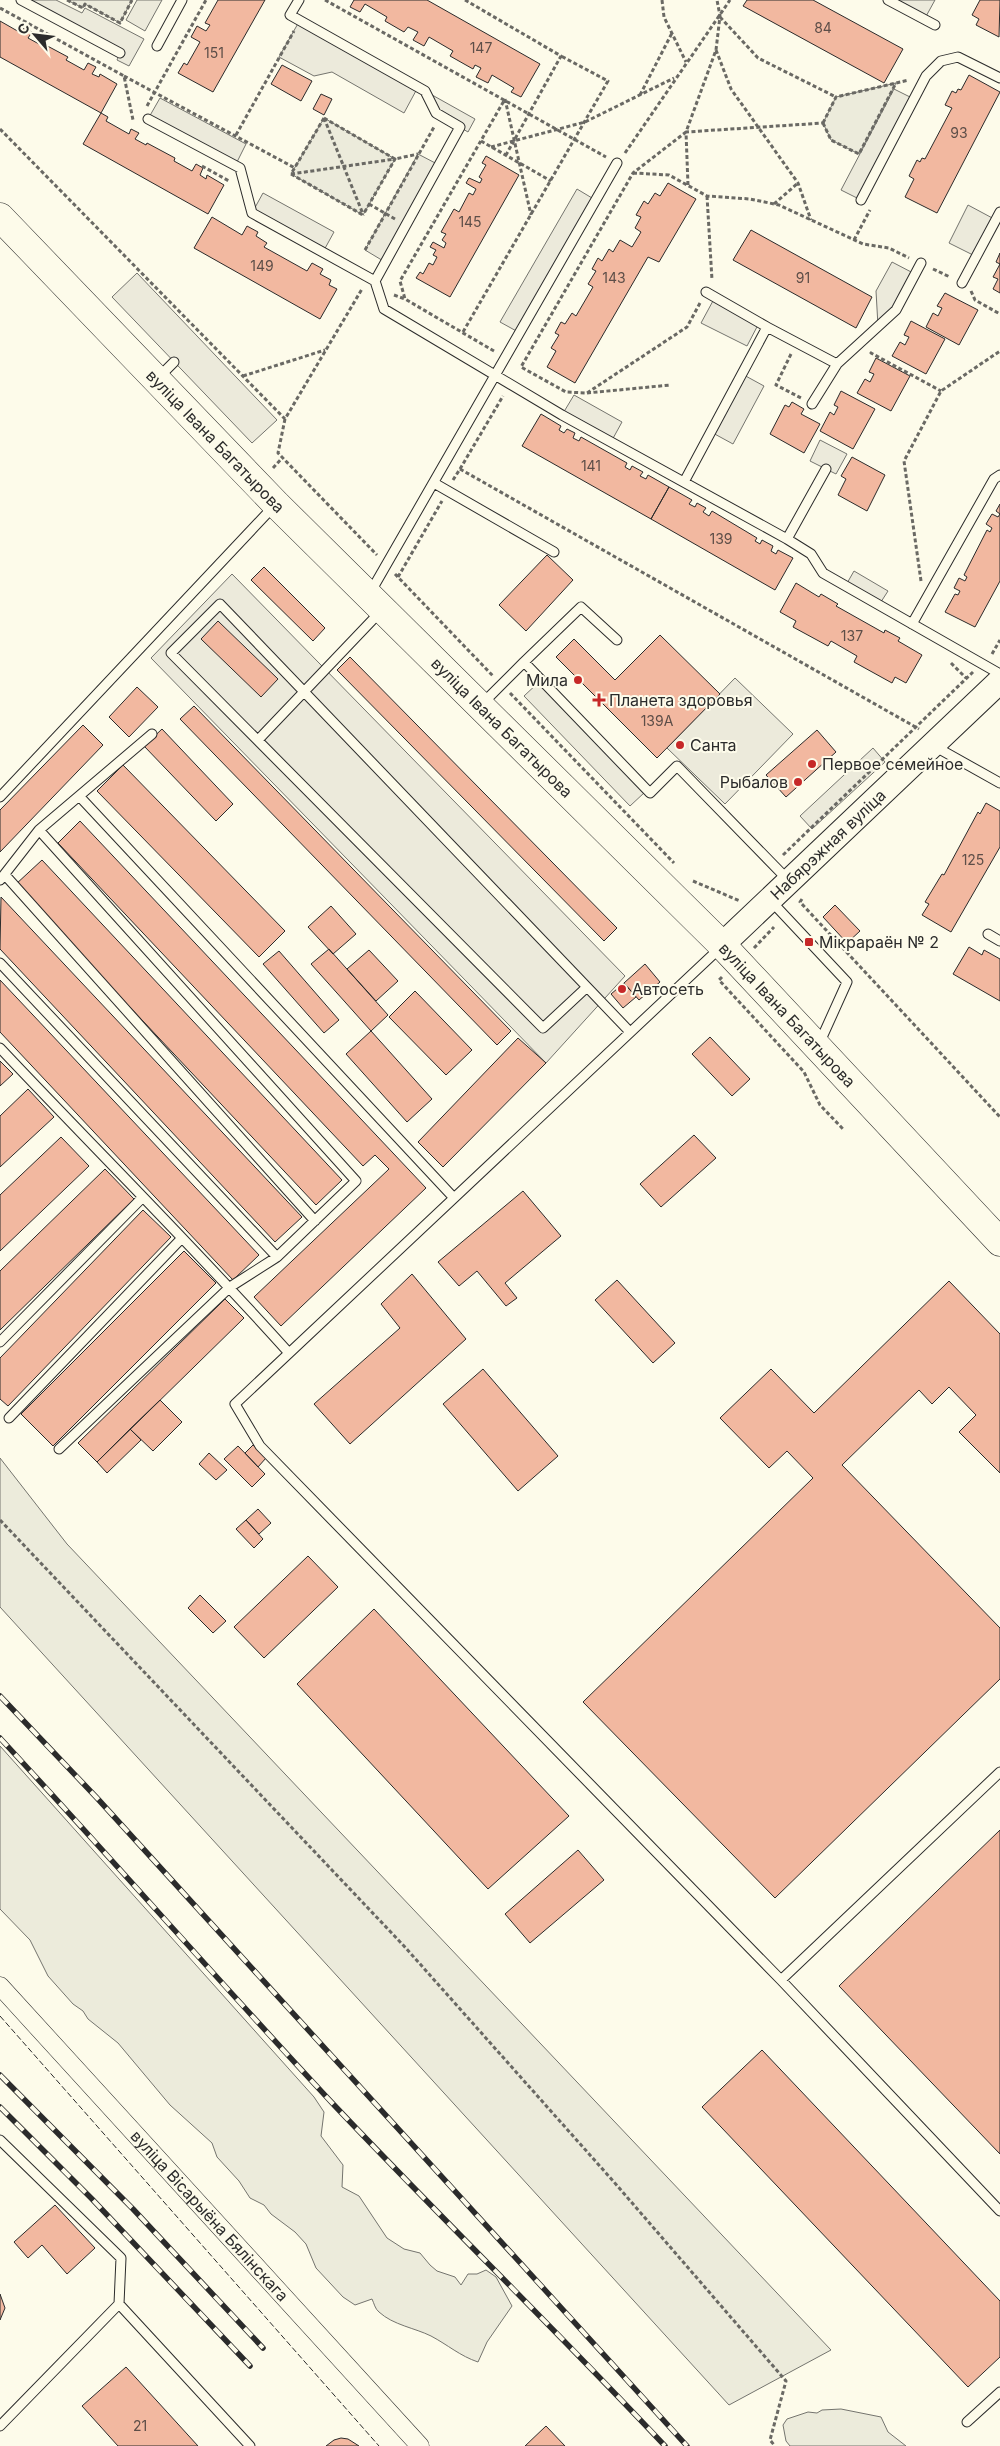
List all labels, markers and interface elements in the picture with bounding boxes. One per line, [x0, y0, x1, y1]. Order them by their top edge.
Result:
north arrow [10, 10, 60, 60]
house number: 84 [814, 19, 832, 36]
text: С [13, 20, 33, 37]
house number: 147 [470, 39, 492, 56]
house number: 151 [204, 44, 224, 61]
house number: 93 [950, 124, 968, 141]
house number: 145 [458, 213, 482, 230]
house number: 149 [250, 257, 274, 274]
house number: 143 [602, 269, 626, 286]
house number: 91 [796, 269, 810, 286]
street label: вуліца Івана Багатырова [142, 365, 289, 517]
house number: 141 [581, 457, 601, 474]
house number: 139 [709, 530, 733, 547]
house number: 137 [841, 627, 863, 644]
street label: вуліца Івана Багатырова [427, 653, 577, 802]
place label: Мила [526, 670, 568, 690]
marker: Мила [572, 674, 584, 686]
place label: Планета здоровья [609, 690, 753, 710]
marker: Планета здоровья [593, 694, 605, 706]
house number: 139А [641, 712, 674, 729]
place label: Санта [690, 735, 737, 755]
marker: Санта [674, 739, 686, 751]
place label: Первое семейное [822, 754, 963, 774]
marker: Первое семейное [806, 758, 818, 770]
place label: Рыбалов [720, 772, 788, 792]
marker: Рыбалов [792, 776, 804, 788]
street label: Набярэжная вуліца [766, 785, 890, 904]
house number: 125 [962, 851, 984, 868]
place label: Мікрараён № 2 [819, 932, 939, 952]
marker: Мікрараён № 2 [803, 936, 815, 948]
street label: вуліца Івана Багатырова [715, 938, 860, 1091]
place label: Автосеть [632, 979, 704, 999]
marker: Автосеть [616, 983, 628, 995]
street label: вуліца Вісарыёна Бялінскага [127, 2126, 293, 2305]
house number: 21 [133, 2417, 147, 2434]

